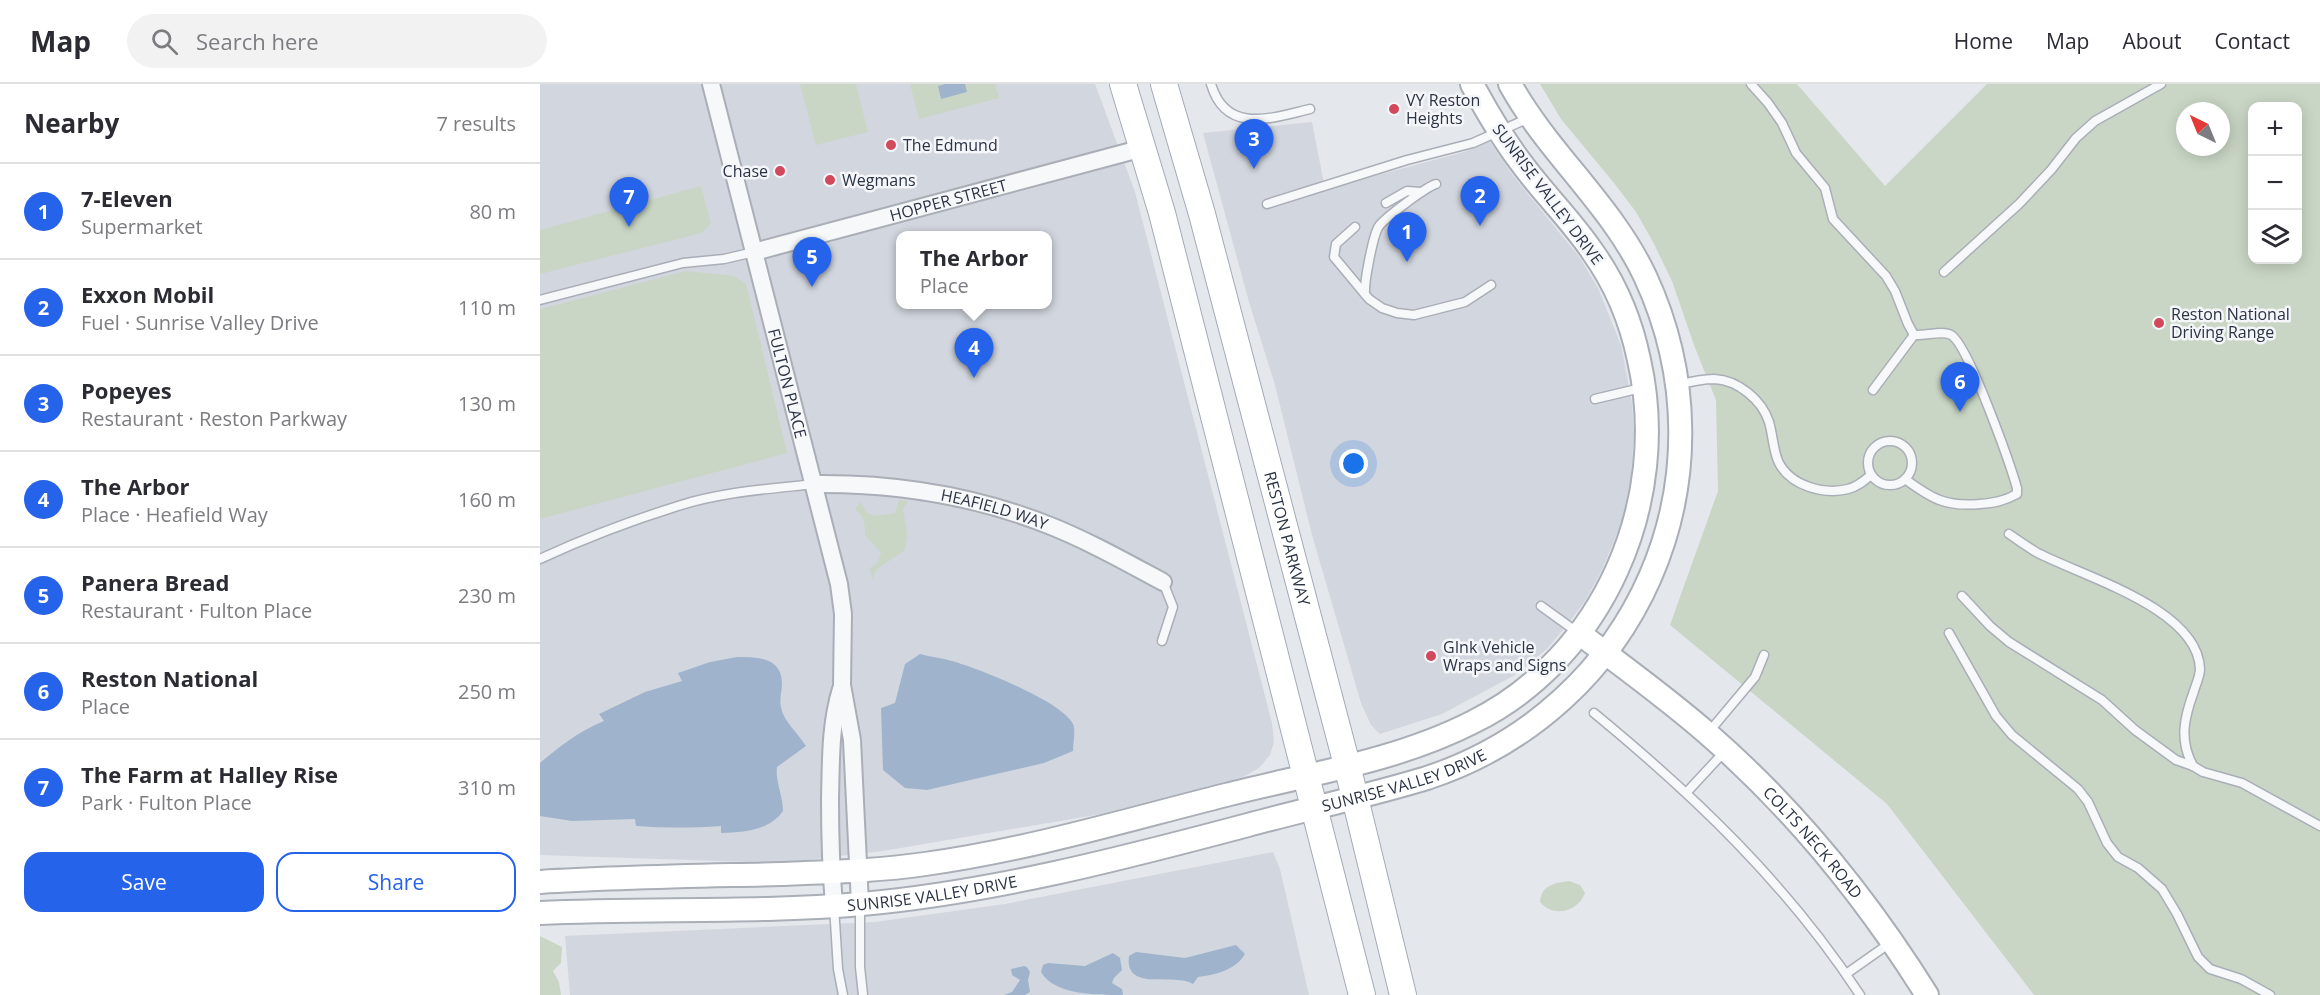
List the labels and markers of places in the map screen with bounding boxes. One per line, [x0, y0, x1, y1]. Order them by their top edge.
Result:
place label: VY Reston Heights [1406, 89, 1480, 129]
marker: VY Reston Heights [1387, 102, 1401, 116]
pin: 3 [1234, 120, 1274, 169]
place label: The Edmund [903, 134, 998, 156]
marker: The Edmund [884, 138, 898, 152]
place label: Chase [723, 160, 768, 182]
marker: Chase [773, 164, 787, 178]
place label: Wegmans [842, 169, 916, 191]
marker: Wegmans [823, 173, 837, 187]
pin: 2 [1460, 176, 1500, 226]
pin: 7 [610, 178, 649, 227]
pin: 1 [1388, 212, 1426, 262]
pin: 5 [792, 238, 832, 287]
place label: Reston National Driving Range [2171, 303, 2290, 343]
marker: Reston National Driving Range [2152, 316, 2166, 330]
pin: 4 [954, 328, 994, 378]
pin: 6 [1940, 362, 1980, 412]
place label: GInk Vehicle Wraps and Signs [1443, 636, 1566, 676]
marker: GInk Vehicle Wraps and Signs [1424, 649, 1438, 663]

